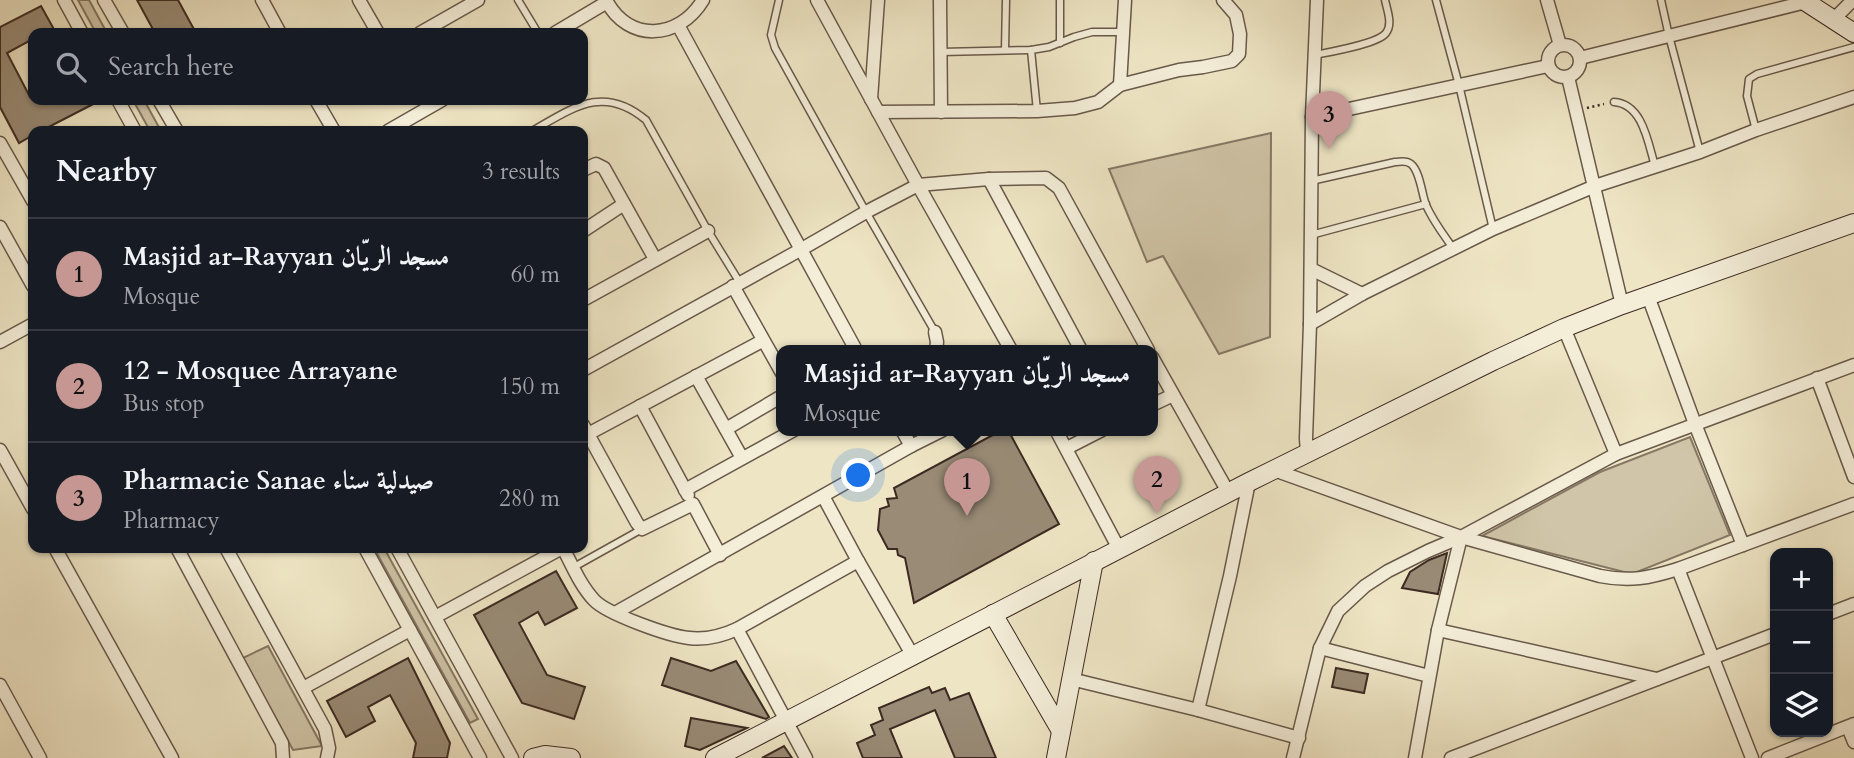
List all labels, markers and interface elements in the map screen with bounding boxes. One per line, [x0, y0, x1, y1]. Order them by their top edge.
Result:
search box [28, 28, 588, 105]
icon: search [52, 48, 90, 86]
text: Search here [108, 49, 234, 84]
pin: 3 [1306, 91, 1352, 149]
text: Nearby [56, 151, 157, 192]
text: 3 results [482, 156, 560, 187]
text: Masjid ar-Rayyan مسجد الريّان [123, 239, 449, 274]
text: 1 [73, 259, 85, 290]
text: 60 m [511, 259, 560, 290]
text: Mosque [123, 281, 200, 312]
popup [776, 345, 1158, 436]
text: 12 - Mosquee Arrayane [123, 353, 398, 388]
text: Masjid ar-Rayyan مسجد الريّان [804, 356, 1130, 391]
text: 2 [73, 371, 85, 402]
text: 150 m [499, 371, 560, 402]
text: Bus stop [123, 388, 205, 419]
text: Mosque [804, 398, 881, 429]
pin: 2 [1134, 456, 1180, 514]
your location [841, 458, 875, 492]
pin: 1 [944, 458, 990, 516]
text: Pharmacie Sanae صيدلية سناء [123, 463, 434, 498]
text: 3 [73, 483, 85, 514]
text: 280 m [499, 483, 560, 514]
text: Pharmacy [123, 505, 220, 536]
map controls [1770, 548, 1833, 737]
button: + [1770, 548, 1833, 611]
button: − [1770, 611, 1833, 674]
button: layers [1770, 674, 1833, 737]

